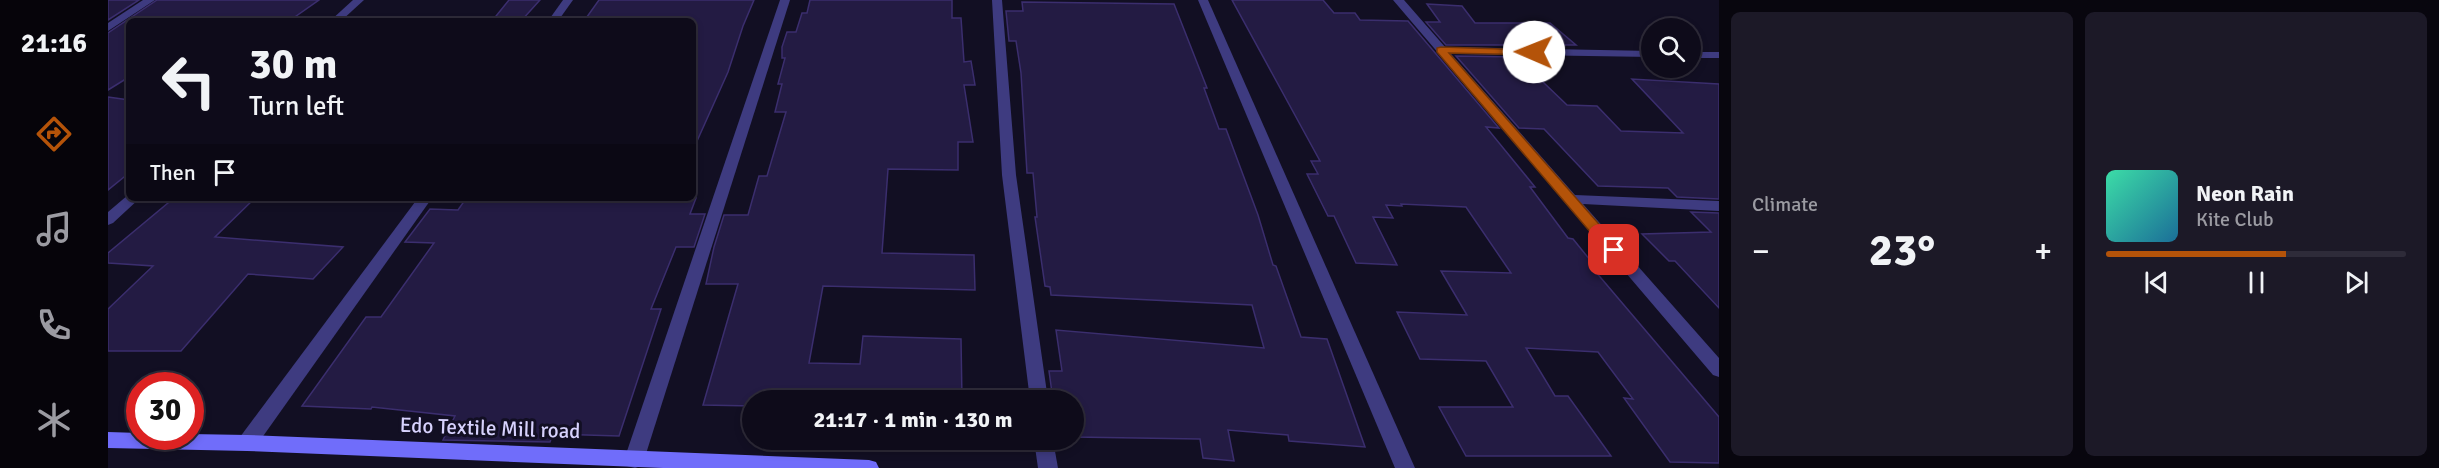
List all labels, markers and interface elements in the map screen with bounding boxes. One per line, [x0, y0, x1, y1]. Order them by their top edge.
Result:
map controls [1641, 18, 1701, 78]
button: search [1641, 18, 1701, 78]
position arrow [1502, 20, 1566, 84]
text: 21:16 [21, 27, 87, 60]
text: 30 m [249, 39, 338, 90]
icon: left [150, 42, 228, 120]
text: Turn left [249, 90, 344, 123]
icon: directions [33, 113, 75, 155]
icon: arrive [208, 156, 241, 189]
text: Then [150, 159, 196, 186]
text: Neon Rain [2196, 180, 2294, 207]
text: Climate [1752, 192, 1818, 217]
text: Kite Club [2196, 207, 2274, 232]
icon: music [33, 208, 75, 250]
text: 23° [1869, 223, 1935, 278]
pin [1588, 224, 1639, 275]
text: − [1752, 231, 1770, 272]
text: + [2034, 231, 2052, 272]
icon: arrive [1597, 233, 1630, 266]
icon: previous [2140, 266, 2173, 299]
icon: pause [2240, 266, 2273, 299]
icon: next [2340, 266, 2373, 299]
icon: phone [33, 304, 75, 346]
speed limit sign: 30 [126, 372, 204, 450]
icon: climate [33, 399, 75, 441]
text: 21:17 · 1 min · 130 m [813, 406, 1013, 433]
street label: Edo Textile Mill road [399, 412, 581, 444]

